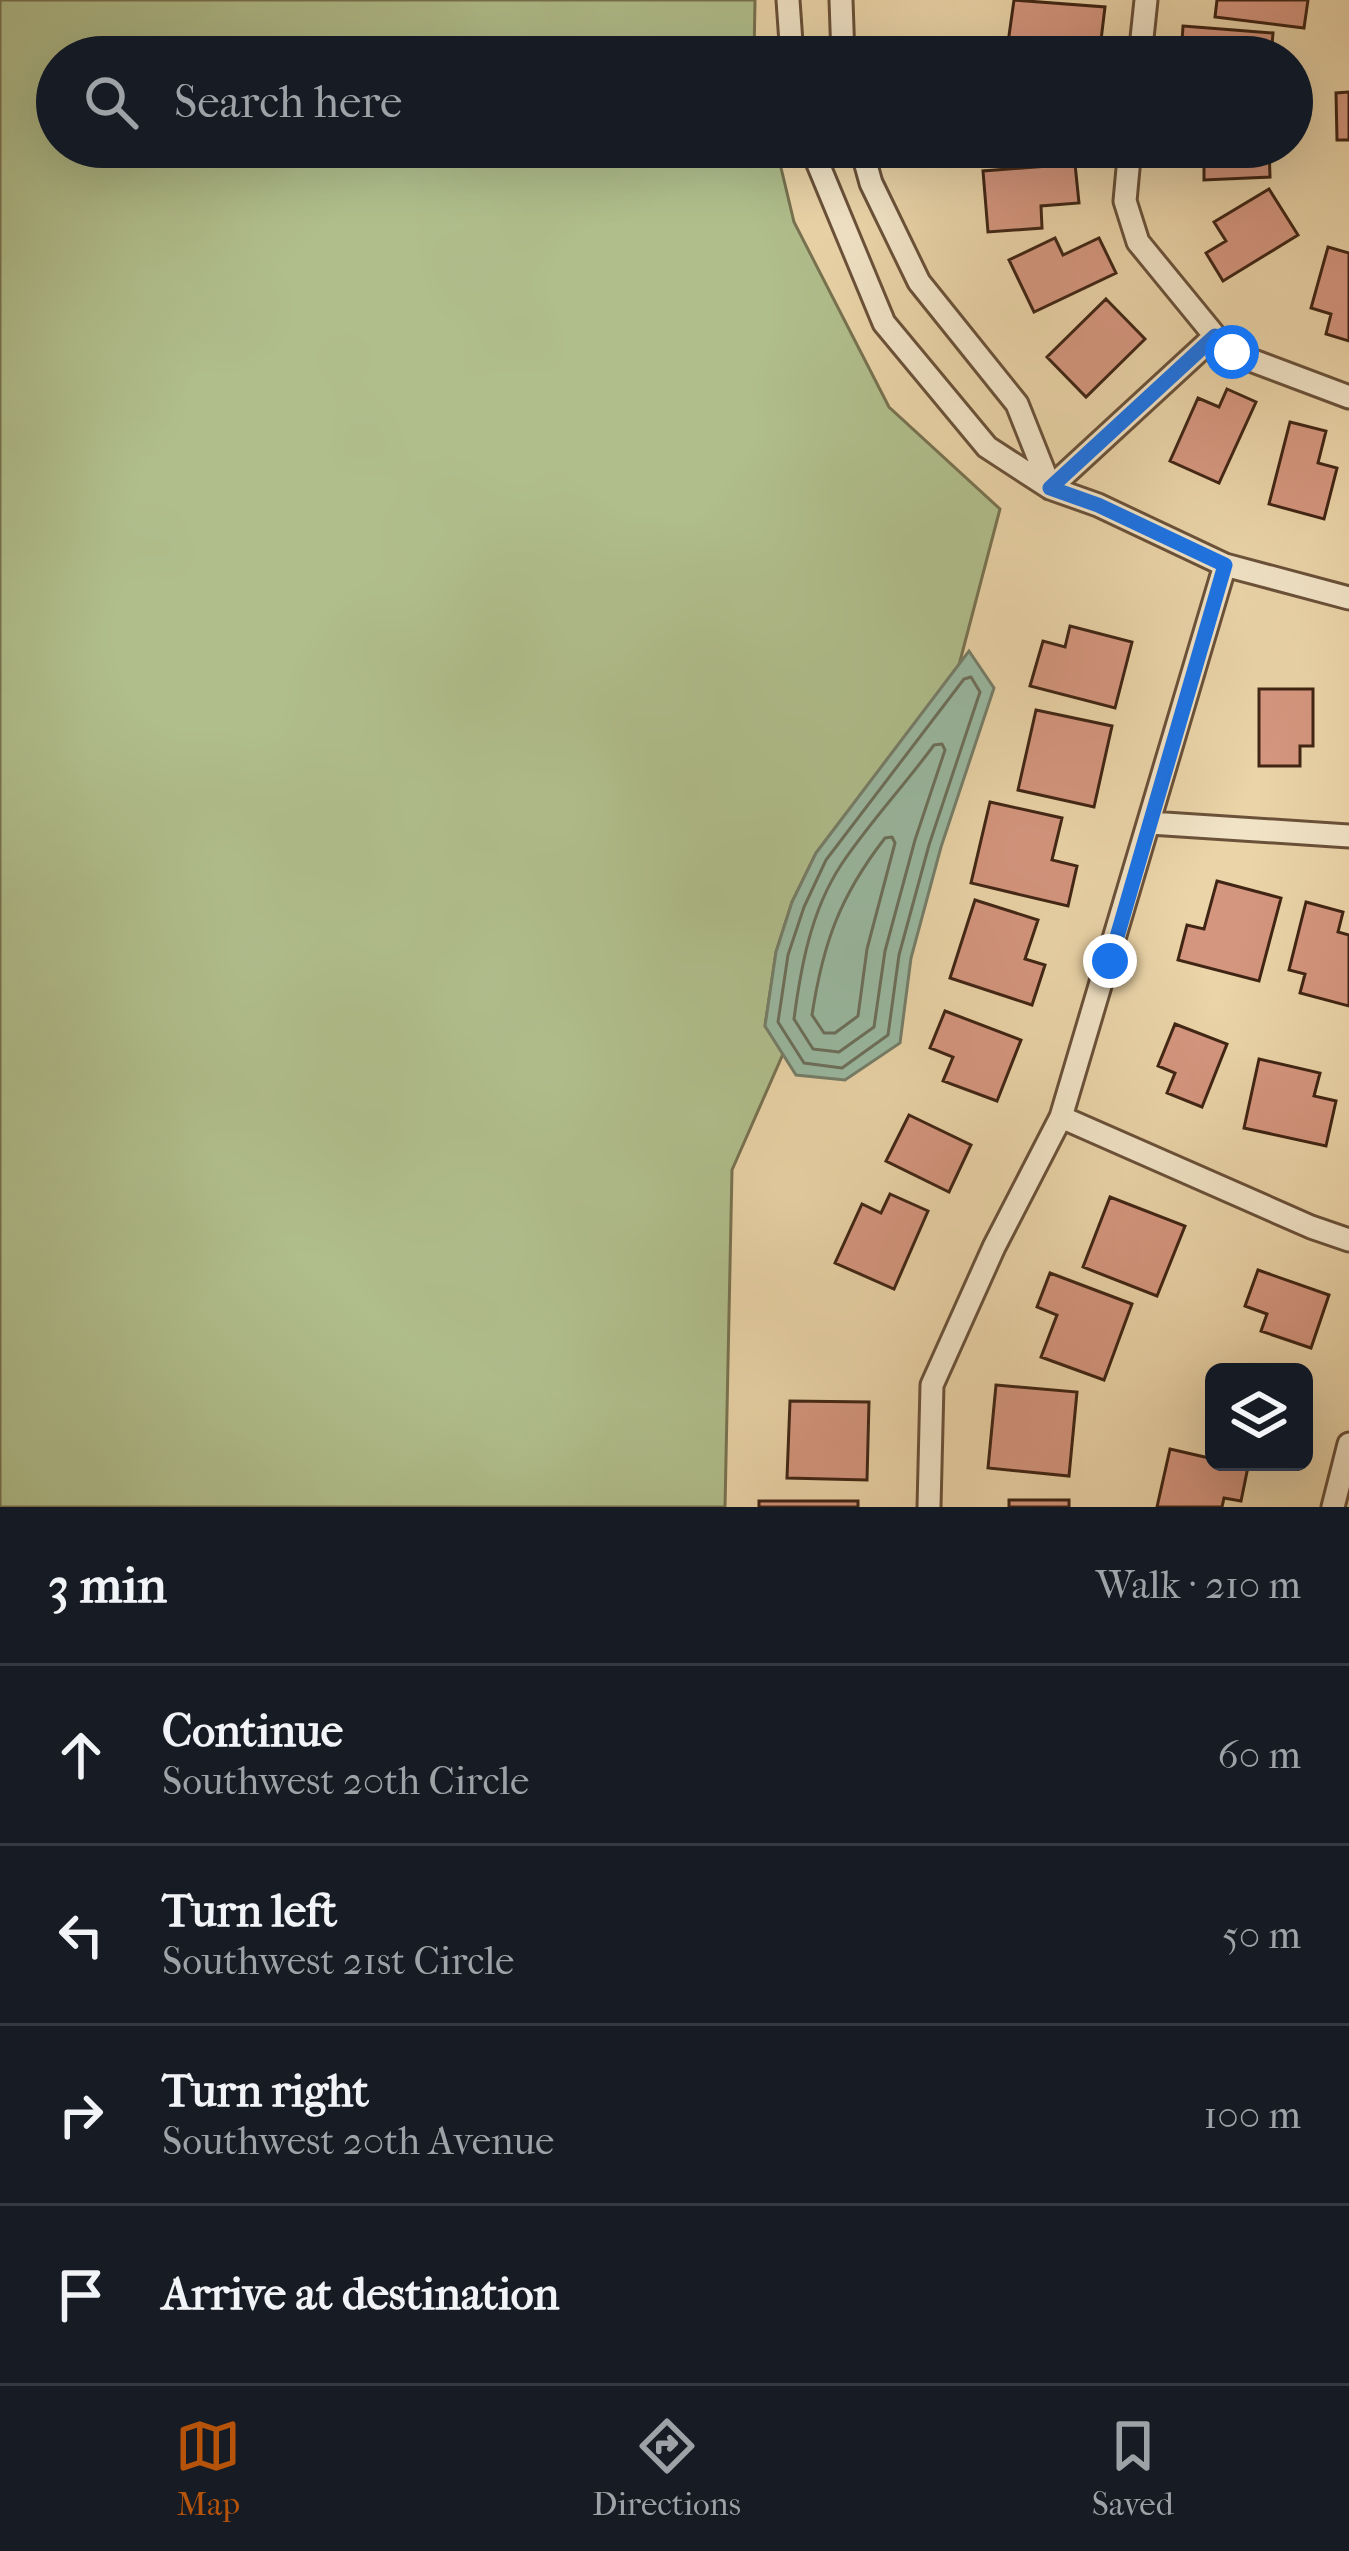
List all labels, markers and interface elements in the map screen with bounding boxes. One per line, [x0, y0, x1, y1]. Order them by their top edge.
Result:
search box [36, 36, 1313, 168]
icon: search [78, 69, 144, 135]
text: Search here [174, 76, 402, 129]
route start [1205, 325, 1259, 379]
route end [1083, 934, 1137, 988]
map controls [1205, 1363, 1313, 1471]
button: layers [1205, 1363, 1313, 1471]
text: 3 min [48, 1555, 167, 1615]
text: Walk · 210 m [1096, 1562, 1301, 1608]
text: Continue [162, 1705, 343, 1758]
icon: ahead [48, 1722, 114, 1788]
text: 60 m [1218, 1732, 1301, 1778]
text: Southwest 20th Circle [162, 1758, 529, 1804]
text: Turn left [162, 1885, 337, 1938]
icon: left [48, 1902, 114, 1968]
text: 50 m [1222, 1912, 1301, 1958]
text: Southwest 21st Circle [162, 1938, 514, 1984]
text: Turn right [162, 2065, 369, 2118]
icon: right [48, 2082, 114, 2148]
text: 100 m [1203, 2092, 1301, 2138]
text: Southwest 20th Avenue [162, 2118, 554, 2164]
icon: arrive [48, 2262, 114, 2328]
text: Arrive at destination [162, 2268, 559, 2321]
tab: Map [175, 2413, 241, 2524]
tab: Directions [592, 2413, 741, 2524]
tab: Saved [1092, 2413, 1174, 2524]

